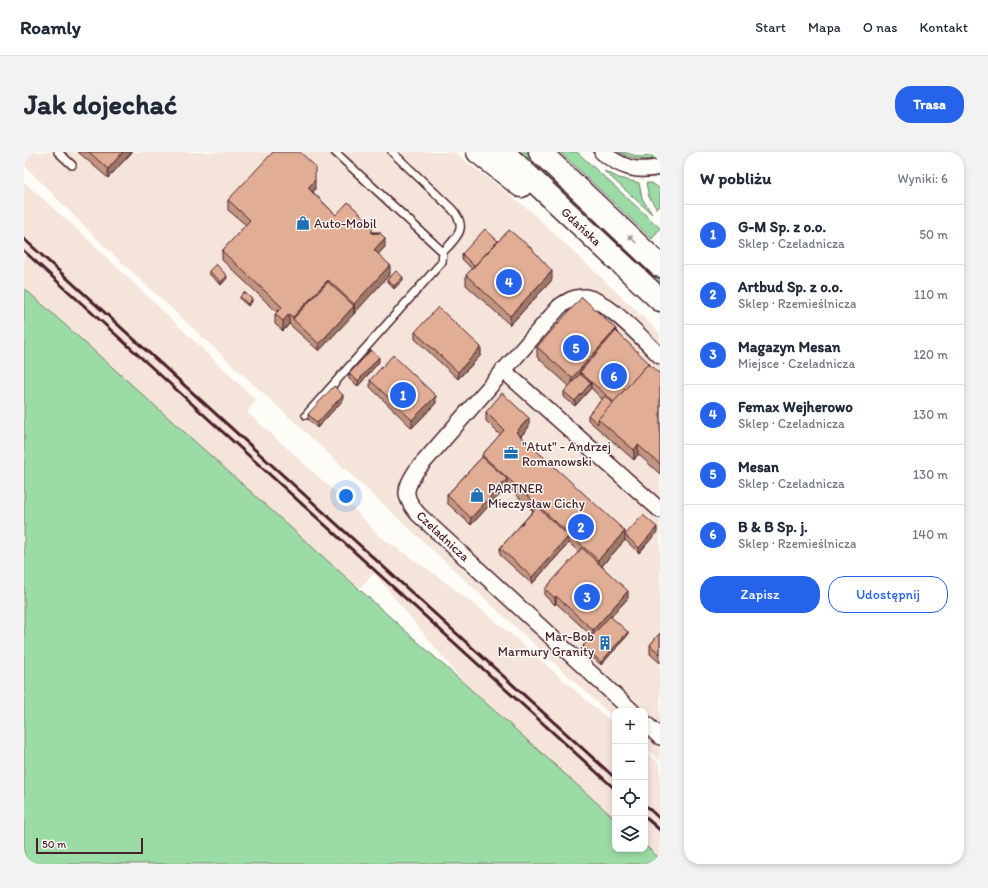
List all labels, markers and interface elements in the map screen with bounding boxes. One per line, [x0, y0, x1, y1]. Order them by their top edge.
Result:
text: Roamly [20, 16, 81, 39]
text: Start [755, 19, 786, 36]
text: Mapa [808, 19, 841, 36]
text: O nas [863, 19, 897, 36]
text: Kontakt [919, 19, 968, 36]
button: Trasa [895, 86, 964, 123]
text: Jak dojechać [24, 87, 177, 121]
text: W pobliżu [700, 168, 771, 188]
text: Wyniki: 6 [898, 171, 948, 186]
street label: Gdańska [559, 204, 605, 249]
shop icon: Auto-Mobil [295, 215, 311, 231]
place label: Auto-Mobil [314, 216, 377, 231]
text: G-M Sp. z o.o. [738, 218, 826, 236]
text: 1 [710, 227, 716, 242]
text: 50 m [919, 227, 948, 242]
one-way arrow [627, 234, 637, 244]
text: Sklep · Czeladnicza [738, 236, 845, 251]
pin: 4 [496, 267, 522, 297]
text: Artbud Sp. z o.o. [738, 278, 843, 296]
text: 2 [710, 287, 716, 302]
text: 110 m [914, 287, 948, 302]
text: Sklep · Rzemieślnicza [738, 296, 856, 311]
pin: 5 [563, 333, 589, 363]
text: Magazyn Mesan [738, 338, 840, 356]
text: 3 [709, 347, 717, 362]
text: 120 m [913, 347, 948, 362]
text: Miejsce · Czeladnicza [738, 356, 855, 371]
pin: 6 [601, 361, 627, 391]
pin: 1 [390, 380, 416, 410]
text: Femax Wejherowo [738, 398, 853, 416]
text: 4 [709, 407, 717, 422]
text: 130 m [913, 407, 948, 422]
text: Sklep · Czeladnicza [738, 416, 845, 431]
place label: "Atut" - Andrzej Romanowski [522, 439, 611, 469]
office icon: "Atut" - Andrzej Romanowski [503, 445, 519, 461]
text: Mesan [738, 458, 779, 476]
text: 5 [710, 467, 716, 482]
text: 130 m [913, 467, 948, 482]
text: Sklep · Czeladnicza [738, 476, 845, 491]
place label: PARTNER Mieczysław Cichy [488, 481, 585, 511]
your location [336, 486, 356, 506]
shop icon: PARTNER Mieczysław Cichy [469, 487, 485, 503]
street label: Czeladnicza [413, 508, 473, 565]
pin: 2 [568, 512, 594, 542]
text: B & B Sp. j. [738, 518, 808, 536]
text: 6 [710, 527, 716, 542]
text: 140 m [912, 527, 948, 542]
text: Sklep · Rzemieślnicza [738, 536, 856, 551]
button: Zapisz [700, 576, 820, 613]
button: Udostępnij [828, 576, 948, 613]
pin: 3 [574, 582, 600, 612]
place label: Mar-Bob Marmury Granity [498, 629, 594, 659]
building icon: Mar-Bob Marmury Granity [597, 635, 613, 651]
map controls [612, 708, 648, 852]
button: + [612, 708, 648, 744]
button: − [612, 744, 648, 780]
button: locate [612, 780, 648, 816]
button: layers [612, 816, 648, 852]
scale bar [36, 836, 143, 855]
text: 50 m [42, 838, 66, 851]

